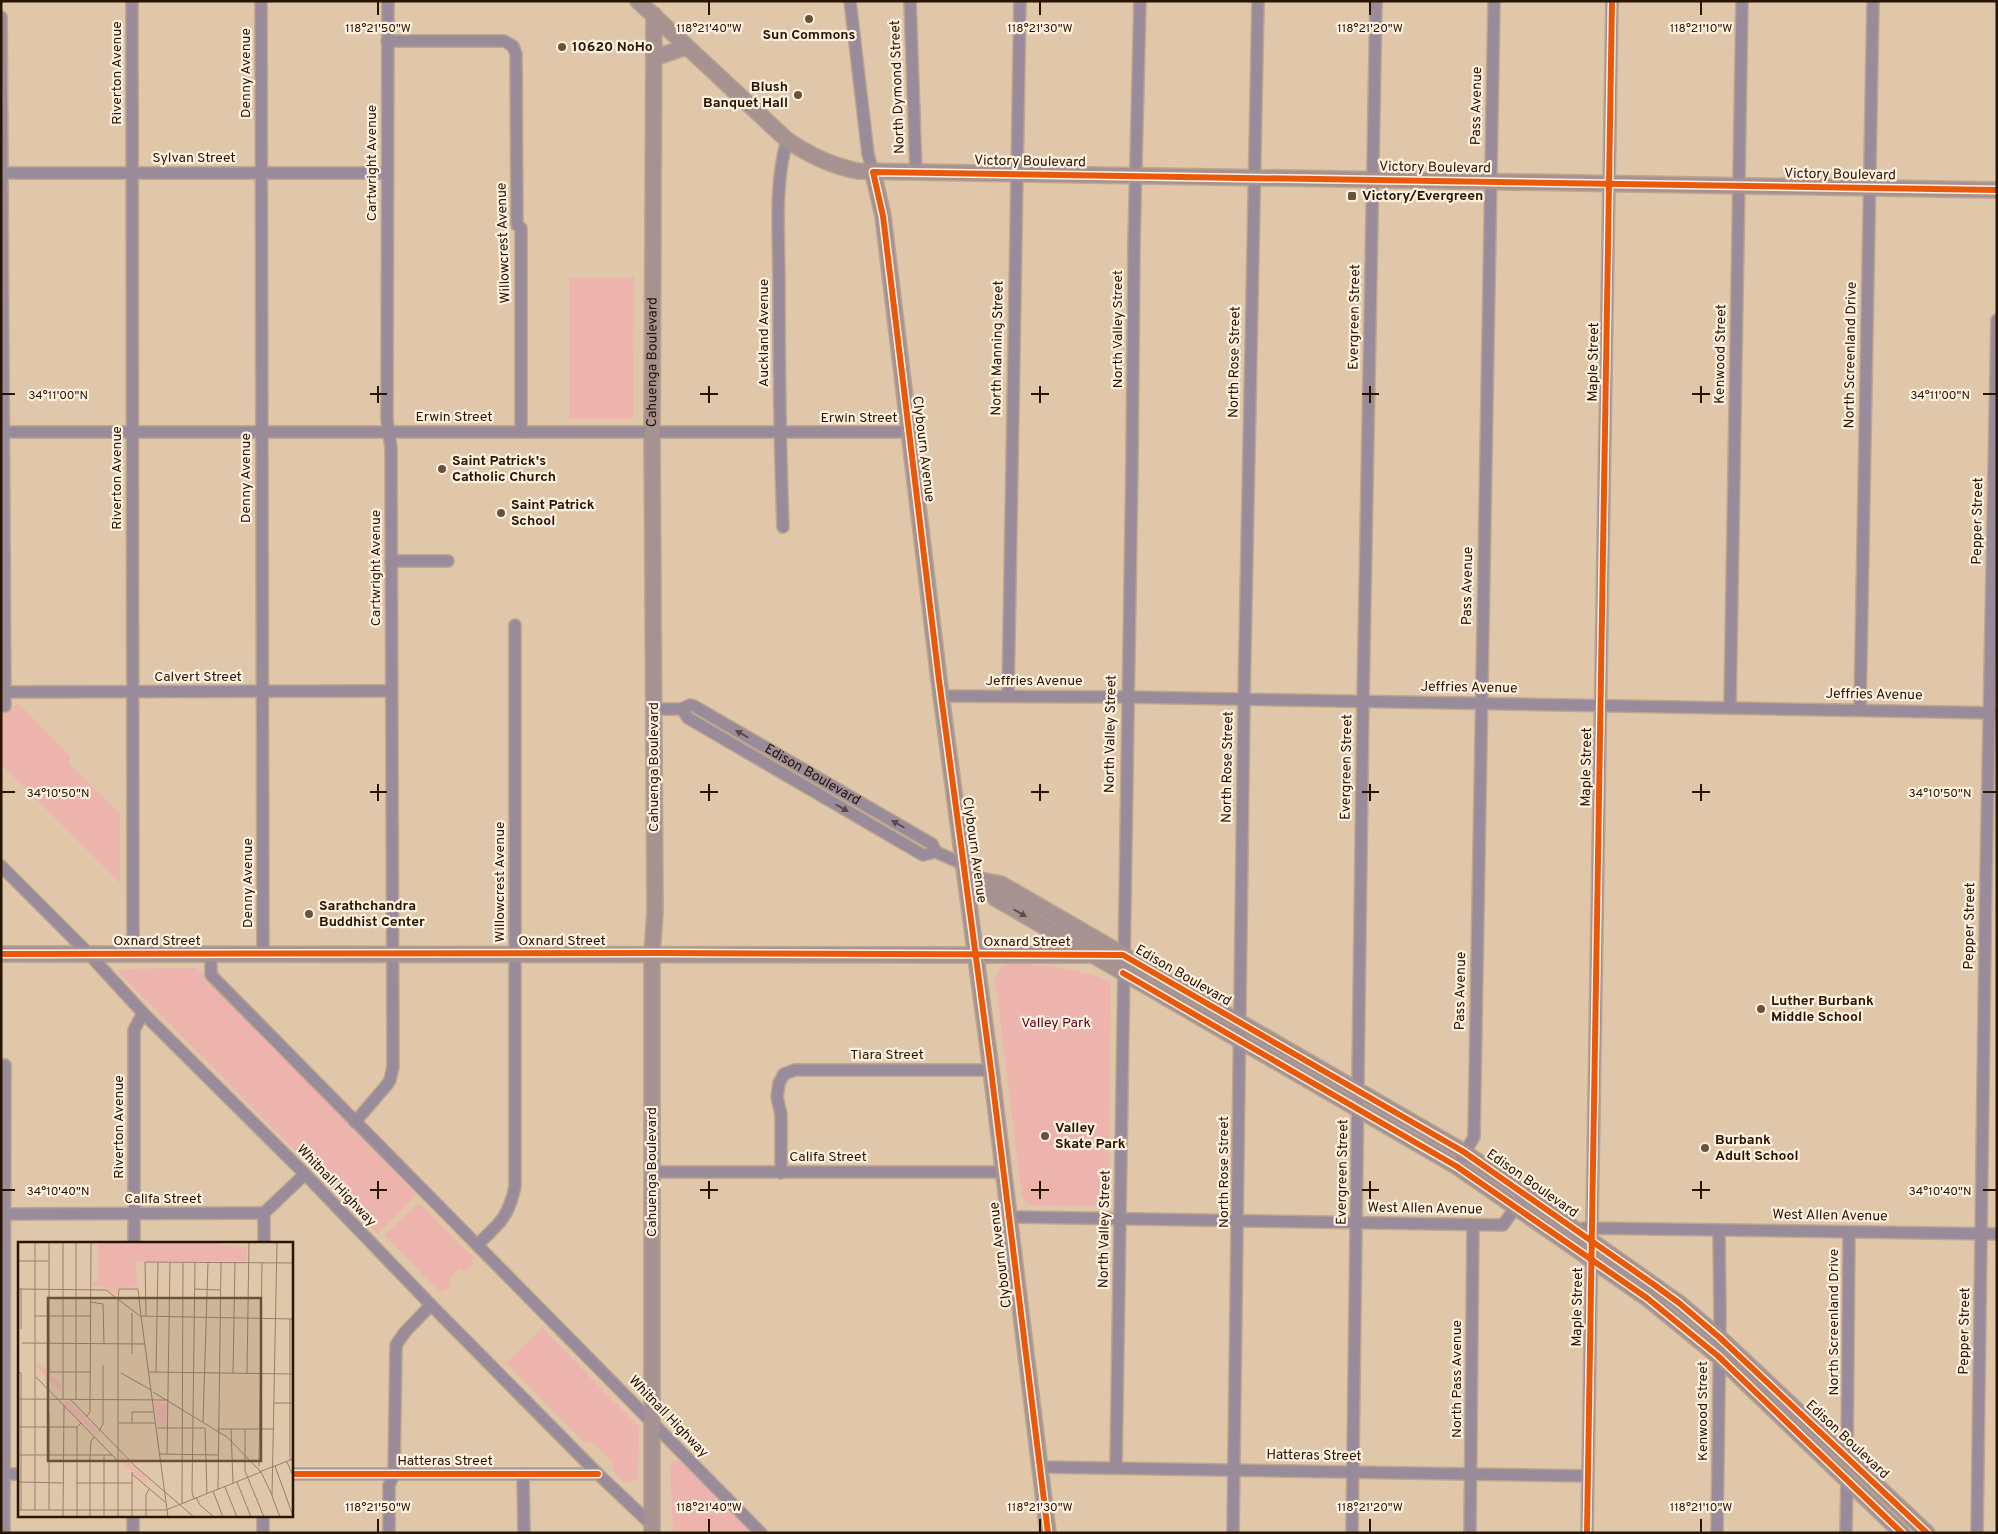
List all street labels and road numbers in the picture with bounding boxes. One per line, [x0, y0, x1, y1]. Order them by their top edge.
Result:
street label: North Dymond Street [887, 20, 909, 154]
street label: Riverton Avenue [109, 21, 126, 125]
street label: Denny Avenue [238, 28, 255, 118]
street label: Pass Avenue [1468, 67, 1486, 145]
street label: Cartwright Avenue [364, 105, 381, 221]
street label: Sylvan Street [152, 150, 236, 167]
street label: Victory Boulevard [974, 153, 1086, 171]
street label: Victory Boulevard [1379, 159, 1491, 177]
street label: Victory Boulevard [1784, 166, 1896, 184]
street label: Willowcrest Avenue [493, 182, 515, 304]
street label: Evergreen Street [1346, 264, 1364, 370]
street label: North Valley Street [1110, 270, 1127, 388]
street label: Auckland Avenue [756, 279, 773, 387]
street label: North Manning Street [988, 280, 1008, 416]
street label: North Screenland Drive [1841, 281, 1861, 429]
street label: Cahuenga Boulevard [644, 297, 661, 427]
street label: Kenwood Street [1712, 304, 1730, 404]
street label: North Rose Street [1226, 306, 1244, 418]
street label: Maple Street [1585, 322, 1603, 402]
street label: Clybourn Avenue [908, 395, 938, 503]
street label: Erwin Street [415, 409, 493, 426]
street label: Erwin Street [820, 410, 898, 427]
street label: Riverton Avenue [109, 426, 126, 530]
street label: Denny Avenue [238, 433, 255, 523]
street label: Pepper Street [1969, 477, 1987, 565]
street label: Cartwright Avenue [368, 510, 385, 626]
street label: Pass Avenue [1459, 547, 1477, 625]
street label: Calvert Street [154, 669, 242, 686]
street label: Jeffries Avenue [985, 673, 1083, 690]
street label: North Valley Street [1101, 675, 1121, 793]
street label: Jeffries Avenue [1420, 679, 1518, 697]
street label: Jeffries Avenue [1825, 686, 1923, 704]
street label: Cahuenga Boulevard [646, 702, 663, 832]
street label: North Rose Street [1219, 711, 1237, 823]
street label: Evergreen Street [1338, 714, 1356, 820]
street label: Maple Street [1578, 727, 1596, 807]
street label: Edison Boulevard [761, 740, 863, 809]
street label: Clybourn Avenue [958, 796, 990, 904]
street label: Willowcrest Avenue [492, 822, 509, 942]
street label: Denny Avenue [240, 838, 257, 928]
street label: Pepper Street [1961, 882, 1979, 970]
street label: Oxnard Street [113, 933, 201, 950]
street label: Oxnard Street [518, 933, 606, 950]
street label: Oxnard Street [983, 934, 1071, 951]
street label: Edison Boulevard [1132, 942, 1234, 1010]
street label: Pass Avenue [1452, 952, 1470, 1030]
street label: Tiara Street [850, 1047, 924, 1064]
street label: Riverton Avenue [111, 1075, 128, 1179]
street label: Cahuenga Boulevard [644, 1107, 661, 1237]
street label: North Rose Street [1216, 1116, 1233, 1228]
street label: Evergreen Street [1334, 1119, 1352, 1225]
street label: Whitnall Highway [293, 1141, 379, 1231]
street label: Edison Boulevard [1483, 1146, 1581, 1222]
street label: Califa Street [789, 1149, 867, 1166]
street label: North Valley Street [1095, 1170, 1115, 1288]
street label: Califa Street [124, 1191, 202, 1208]
street label: West Allen Avenue [1367, 1199, 1483, 1219]
street label: Clybourn Avenue [986, 1201, 1016, 1309]
street label: West Allen Avenue [1772, 1206, 1888, 1226]
street label: North Screenland Drive [1826, 1249, 1843, 1395]
street label: Maple Street [1569, 1267, 1587, 1347]
street label: Pepper Street [1956, 1287, 1974, 1375]
street label: North Pass Avenue [1449, 1320, 1466, 1438]
street label: Kenwood Street [1695, 1361, 1712, 1461]
street label: Whitnall Highway [625, 1372, 711, 1462]
street label: Edison Boulevard [1802, 1397, 1892, 1483]
street label: Hatteras Street [1266, 1447, 1362, 1465]
street label: Hatteras Street [397, 1453, 493, 1470]

